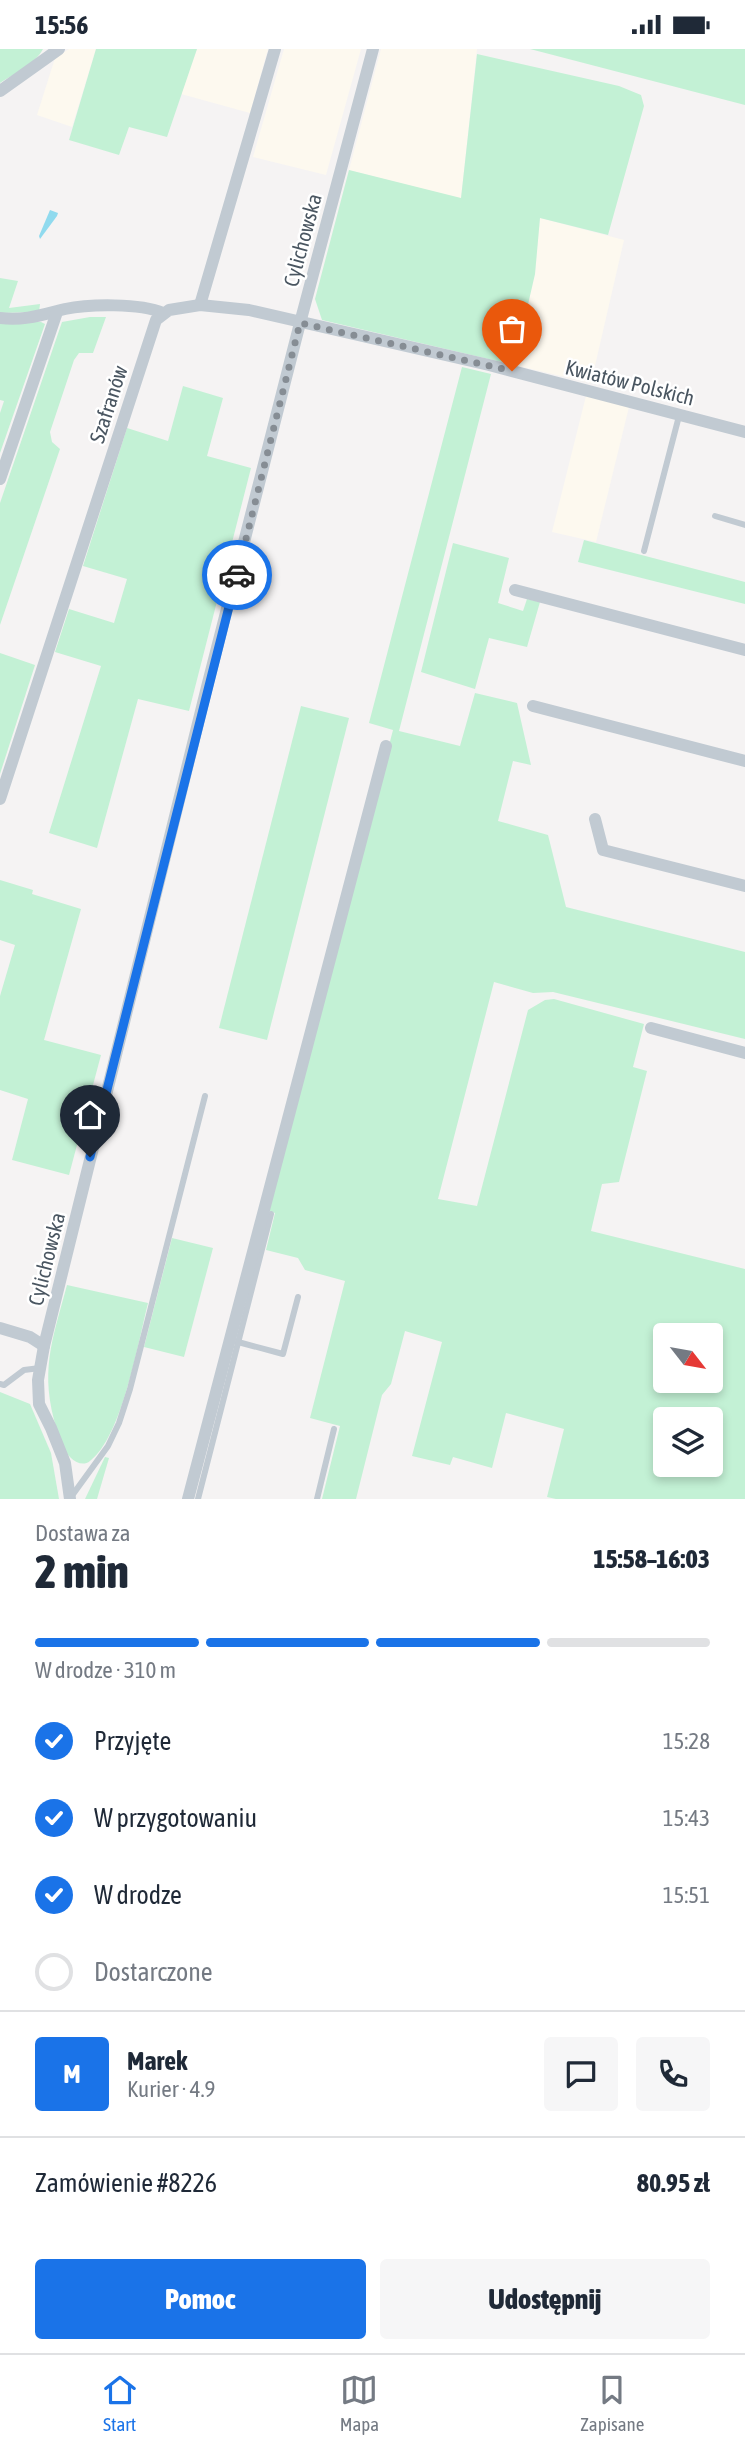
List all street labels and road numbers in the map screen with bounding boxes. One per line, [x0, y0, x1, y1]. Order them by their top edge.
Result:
street label: Cylichowska [278, 191, 326, 289]
street label: Kwiatów Polskich [563, 354, 697, 410]
street label: Szafranów [84, 362, 132, 446]
street label: Cylichowska [23, 1210, 69, 1308]

